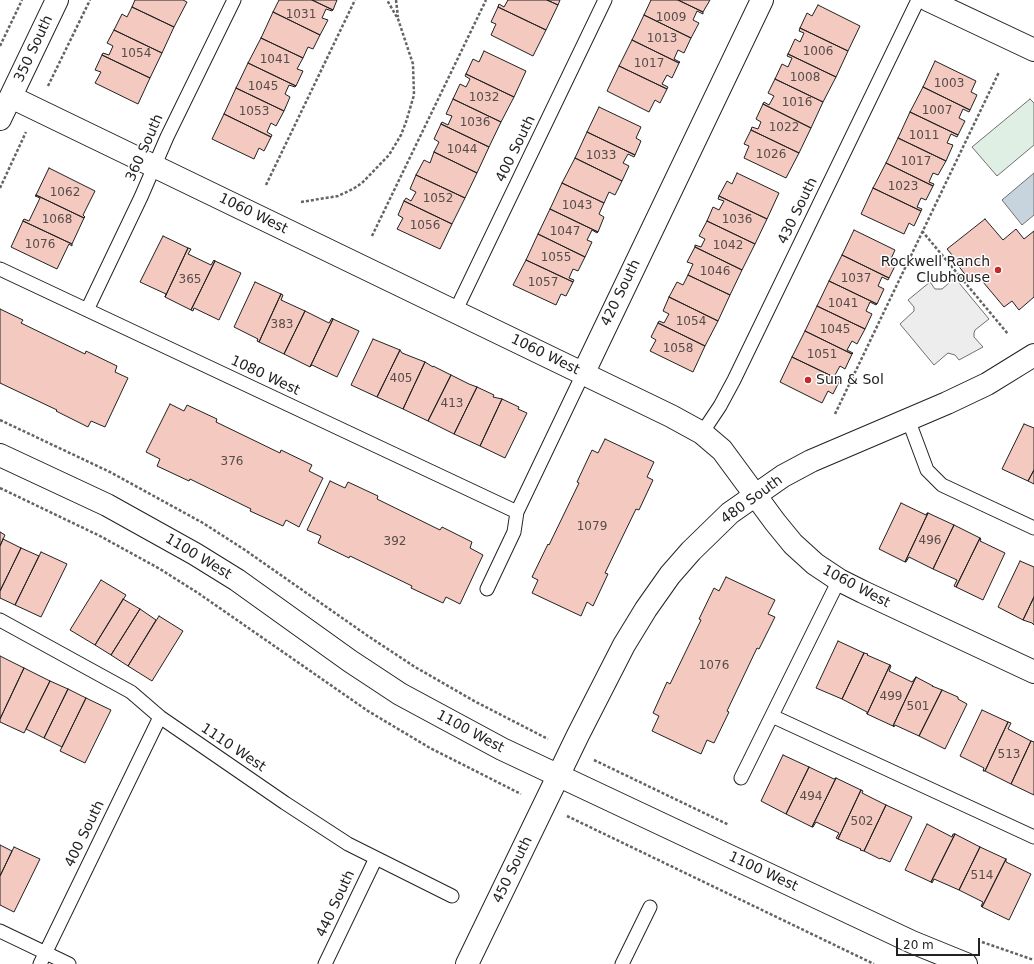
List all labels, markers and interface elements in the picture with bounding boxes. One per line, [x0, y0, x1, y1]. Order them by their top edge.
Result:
house number: 1031 [286, 8, 316, 22]
house number: 1009 [656, 11, 686, 25]
street label: 350 South [11, 13, 57, 85]
house number: 1013 [647, 32, 677, 46]
house number: 1006 [803, 45, 833, 59]
house number: 1054 [121, 47, 151, 61]
house number: 1041 [260, 53, 290, 67]
house number: 1017 [634, 57, 664, 71]
house number: 1008 [790, 71, 820, 85]
house number: 1003 [934, 77, 964, 91]
house number: 1045 [248, 80, 278, 94]
house number: 1032 [469, 91, 499, 105]
house number: 1016 [782, 96, 812, 110]
house number: 1007 [922, 104, 952, 118]
house number: 1053 [239, 105, 269, 119]
street label: 360 South [123, 112, 167, 184]
street label: 400 South [493, 113, 539, 185]
house number: 1036 [460, 116, 490, 130]
house number: 1022 [769, 121, 799, 135]
house number: 1011 [909, 129, 939, 143]
house number: 1044 [447, 143, 477, 157]
house number: 1026 [756, 148, 786, 162]
house number: 1033 [586, 149, 616, 163]
house number: 1017 [901, 155, 931, 169]
street label: 430 South [775, 175, 821, 247]
house number: 1023 [888, 180, 918, 194]
house number: 1062 [50, 186, 80, 200]
street label: 1060 West [216, 190, 290, 238]
house number: 1052 [423, 192, 453, 206]
house number: 1043 [562, 199, 592, 213]
house number: 1068 [42, 213, 72, 227]
house number: 1036 [722, 213, 752, 227]
house number: 1056 [410, 219, 440, 233]
house number: 1047 [550, 225, 580, 239]
house number: 1076 [25, 238, 55, 252]
house number: 1042 [713, 239, 743, 253]
house number: 1055 [541, 251, 571, 265]
place label: Rockwell Ranch Clubhouse [881, 254, 990, 286]
street label: 420 South [598, 257, 644, 329]
house number: 1046 [700, 265, 730, 279]
marker: Rockwell Ranch Clubhouse [993, 265, 1003, 275]
house number: 1037 [841, 272, 871, 286]
house number: 365 [179, 273, 201, 287]
house number: 1057 [528, 276, 558, 290]
house number: 1041 [828, 297, 858, 311]
house number: 1054 [676, 315, 706, 329]
house number: 383 [271, 318, 293, 332]
house number: 1045 [820, 323, 850, 337]
street label: 1060 West [508, 331, 582, 379]
house number: 1058 [663, 342, 693, 356]
house number: 1051 [807, 348, 837, 362]
street label: 1080 West [228, 353, 302, 399]
house number: 405 [390, 372, 412, 386]
place label: Sun & Sol [816, 372, 884, 388]
marker: Sun & Sol [803, 375, 813, 385]
house number: 413 [441, 397, 463, 411]
house number: 376 [221, 455, 243, 469]
street label: 480 South [718, 472, 786, 528]
house number: 1079 [577, 520, 607, 534]
street label: 1100 West [162, 531, 234, 583]
house number: 496 [919, 534, 941, 548]
house number: 392 [384, 535, 406, 549]
street label: 1060 West [819, 562, 893, 612]
house number: 1076 [699, 659, 729, 673]
house number: 499 [880, 690, 902, 704]
house number: 501 [907, 700, 929, 714]
street label: 1100 West [433, 707, 507, 757]
street label: 1110 West [197, 720, 269, 776]
house number: 513 [998, 748, 1020, 762]
house number: 494 [800, 790, 822, 804]
street label: 400 South [62, 798, 108, 870]
house number: 502 [851, 815, 873, 829]
street label: 450 South [490, 834, 536, 906]
street label: 1100 West [726, 849, 800, 895]
street label: 440 South [313, 868, 359, 940]
house number: 514 [971, 869, 993, 883]
scale bar [898, 930, 982, 956]
text: 20 m [903, 938, 934, 952]

